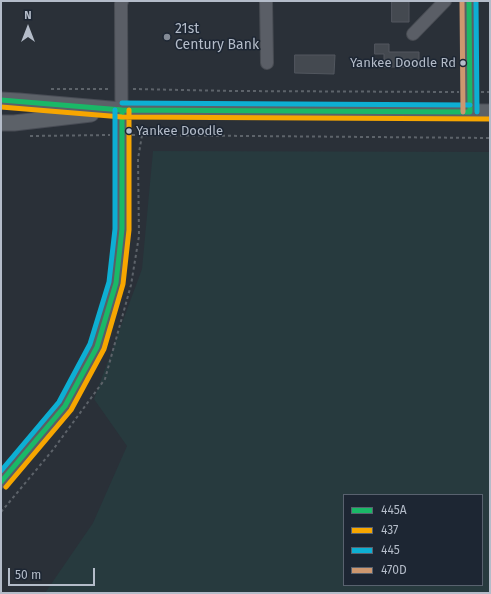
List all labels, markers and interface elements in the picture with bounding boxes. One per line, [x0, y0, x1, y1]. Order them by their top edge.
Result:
north arrow [8, 8, 48, 48]
text: N [24, 9, 32, 22]
place label: 21st Century Bank [175, 21, 259, 54]
marker: 21st Century Bank [162, 32, 172, 42]
place label: Yankee Doodle Rd [350, 55, 456, 71]
marker: Yankee Doodle Rd [458, 58, 468, 68]
place label: Yankee Doodle [136, 123, 223, 139]
marker: Yankee Doodle [124, 126, 134, 136]
legend [343, 494, 483, 586]
text: 445A [381, 503, 407, 517]
text: 437 [381, 523, 398, 537]
text: 445 [381, 543, 400, 557]
scale bar [10, 560, 97, 586]
text: 470D [381, 563, 407, 577]
text: 50 m [15, 568, 41, 582]

